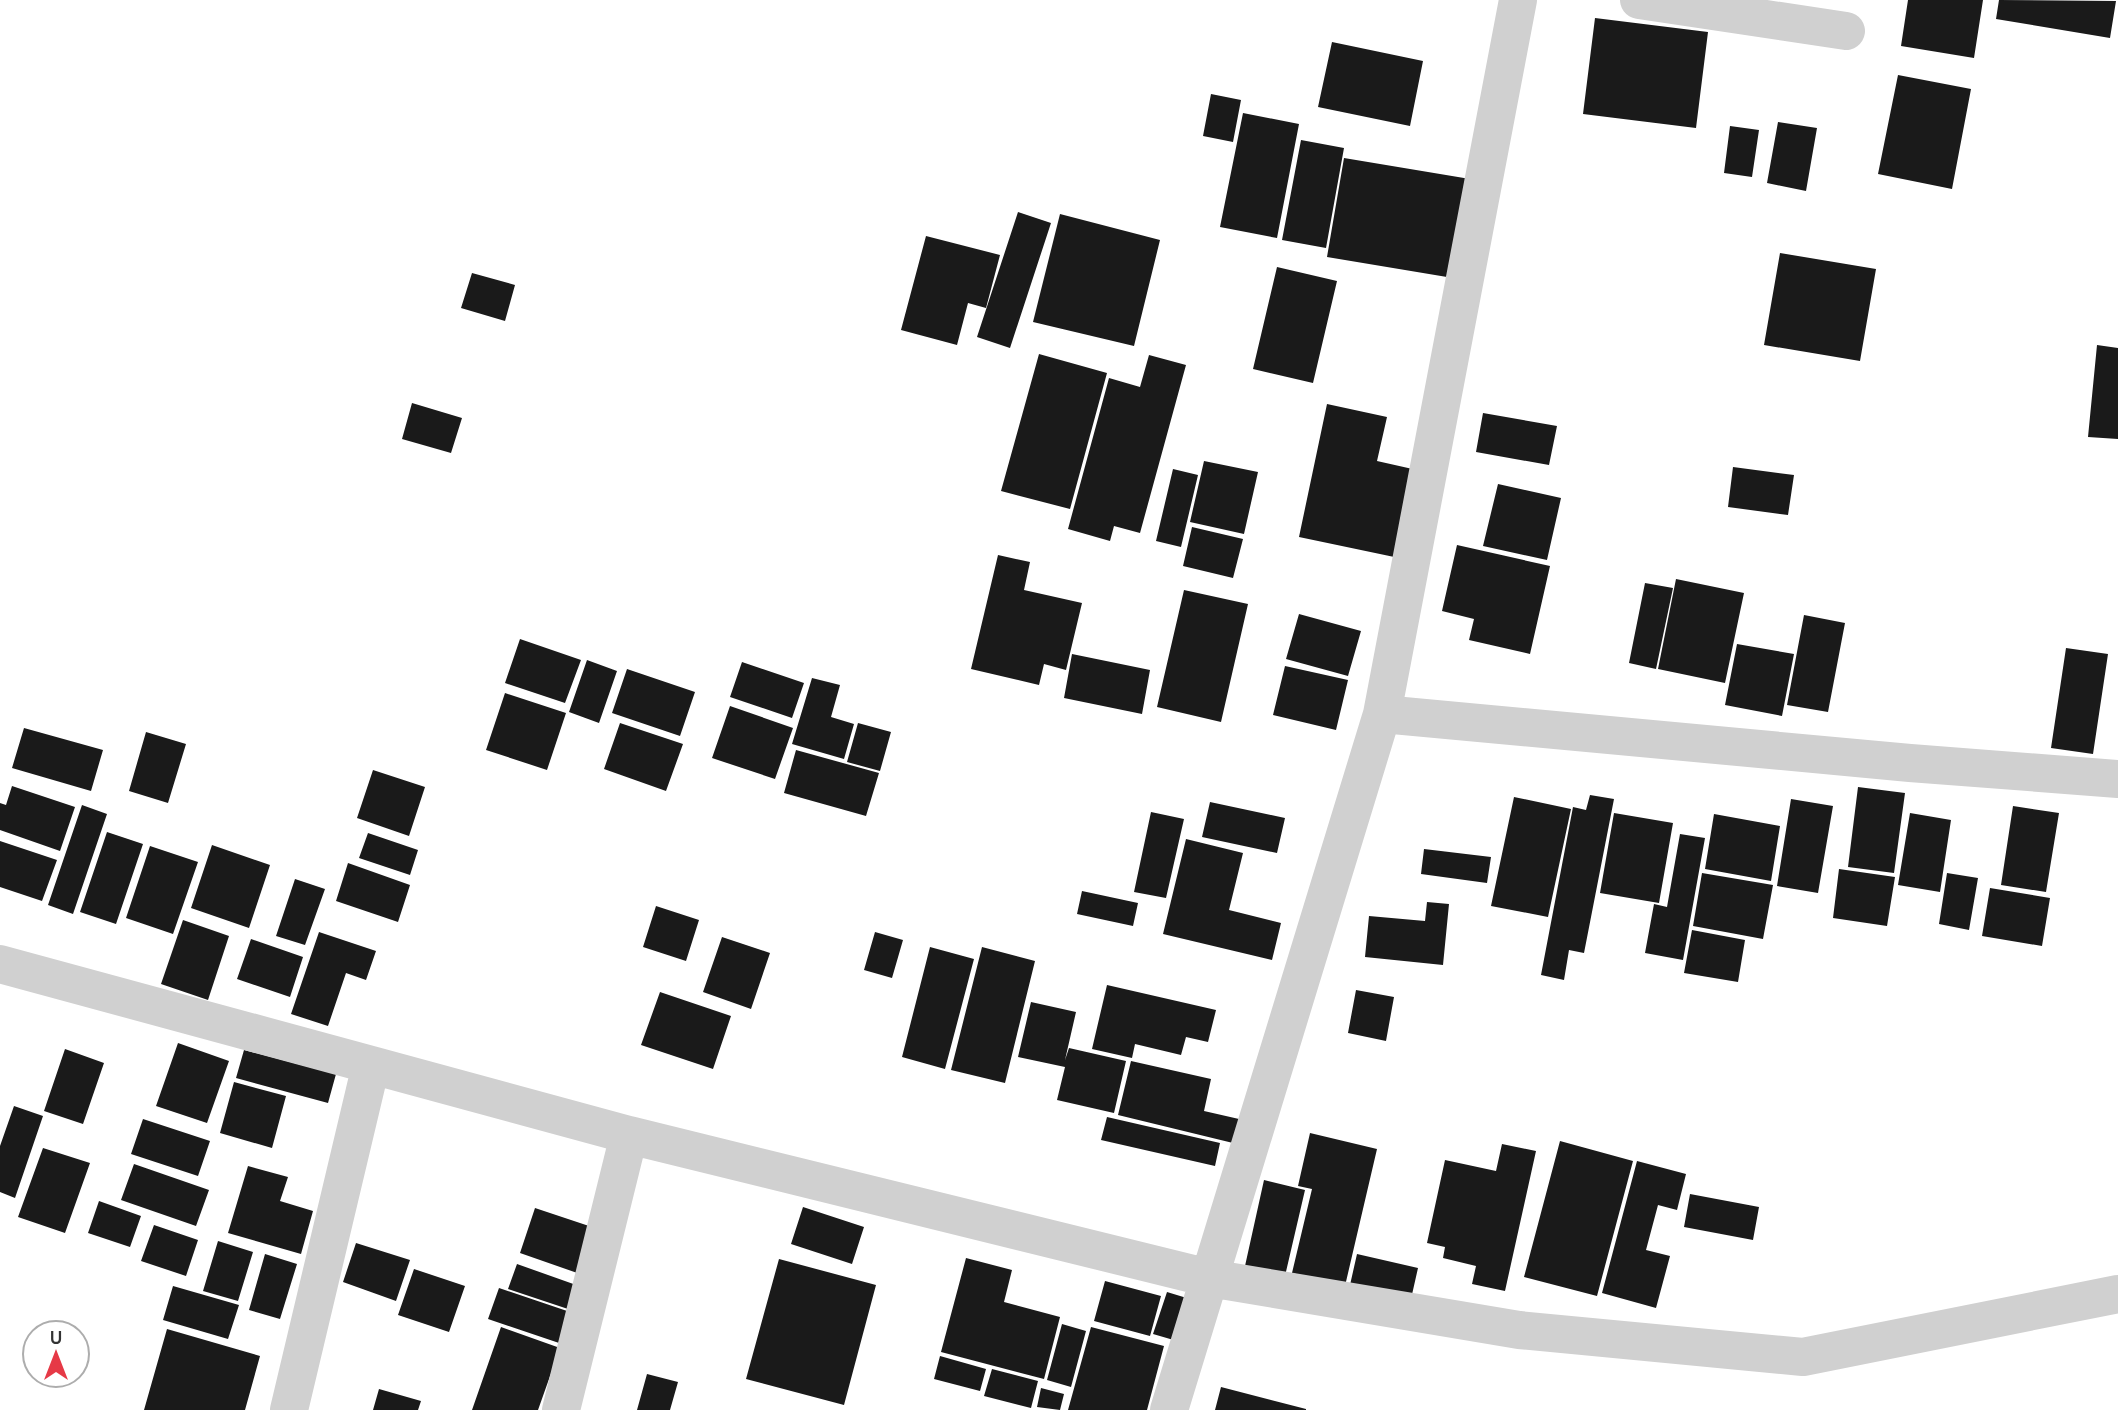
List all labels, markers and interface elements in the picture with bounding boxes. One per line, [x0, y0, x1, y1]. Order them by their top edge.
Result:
north arrow [21, 1319, 91, 1389]
text: U [49, 1327, 63, 1349]

